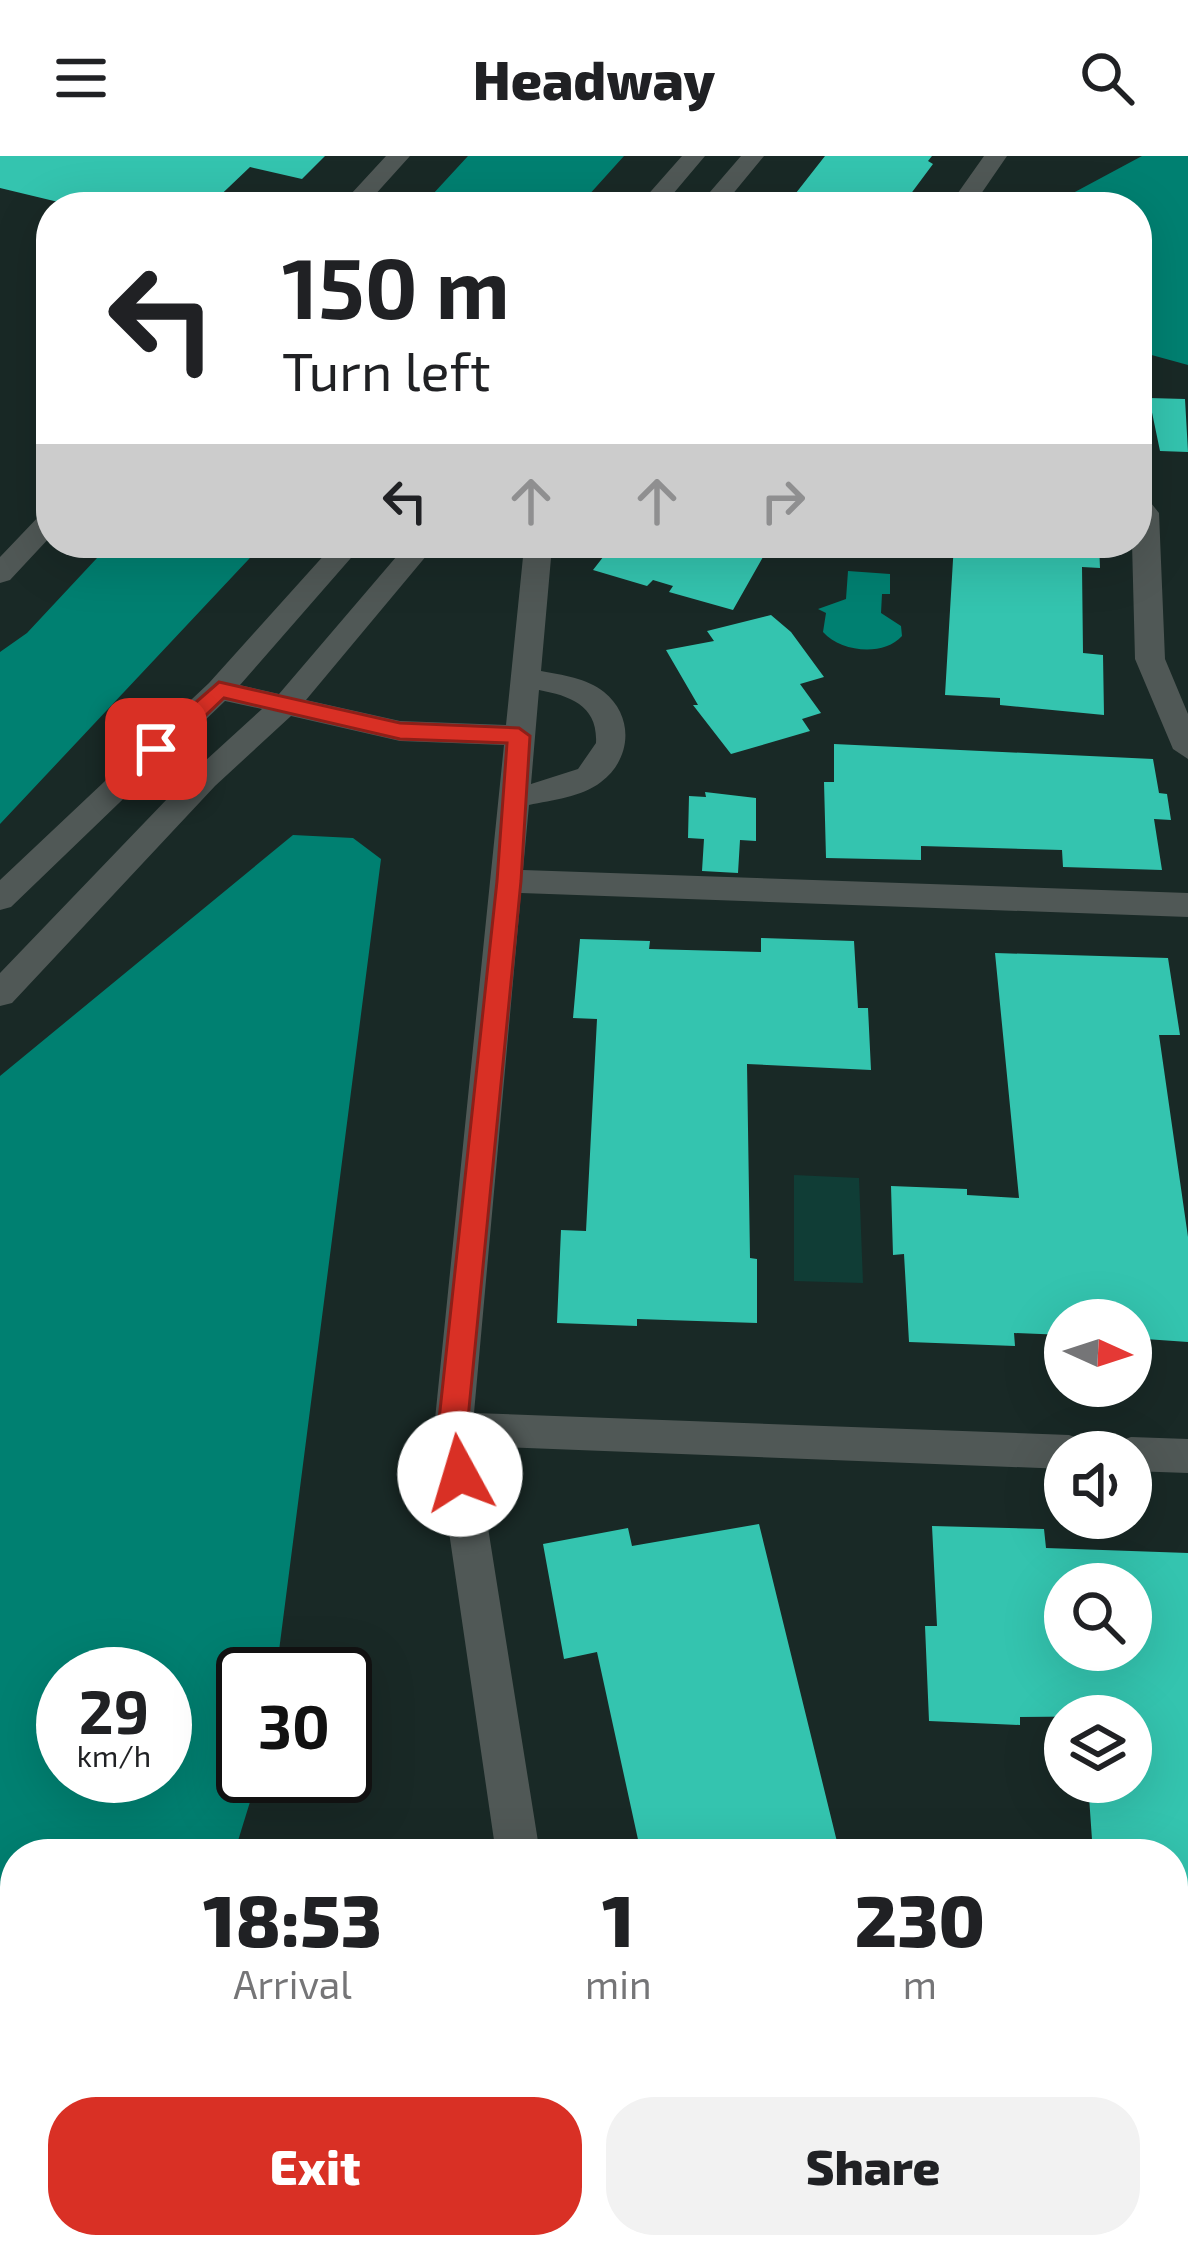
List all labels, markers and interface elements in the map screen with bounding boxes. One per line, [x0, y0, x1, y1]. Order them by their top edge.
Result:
icon: menu [48, 45, 114, 111]
icon: search [1074, 45, 1140, 111]
text: Headway [473, 46, 715, 111]
text: 150 m [282, 235, 510, 336]
icon: left [84, 240, 240, 396]
text: Turn left [282, 337, 491, 402]
icon: left [372, 468, 438, 534]
icon: ahead [498, 468, 564, 534]
icon: ahead [624, 468, 690, 534]
icon: right [750, 468, 816, 534]
pin [105, 698, 207, 800]
icon: arrive [123, 716, 189, 782]
north arrow [1044, 1299, 1152, 1407]
map controls [1044, 1299, 1152, 1803]
position arrow [397, 1411, 523, 1537]
button: sound [1044, 1431, 1152, 1539]
button: search [1044, 1563, 1152, 1671]
speed limit sign: 30 [216, 1647, 372, 1803]
text: 29 [79, 1674, 149, 1746]
button: layers [1044, 1695, 1152, 1803]
text: km/h [77, 1737, 151, 1773]
text: 18:53 [203, 1875, 382, 1961]
text: 1 [602, 1875, 635, 1961]
text: 230 [855, 1875, 985, 1961]
text: Arrival [233, 1960, 352, 2007]
text: min [585, 1960, 652, 2007]
text: m [903, 1960, 937, 2007]
button: Exit [48, 2097, 582, 2235]
button: Share [606, 2097, 1140, 2235]

